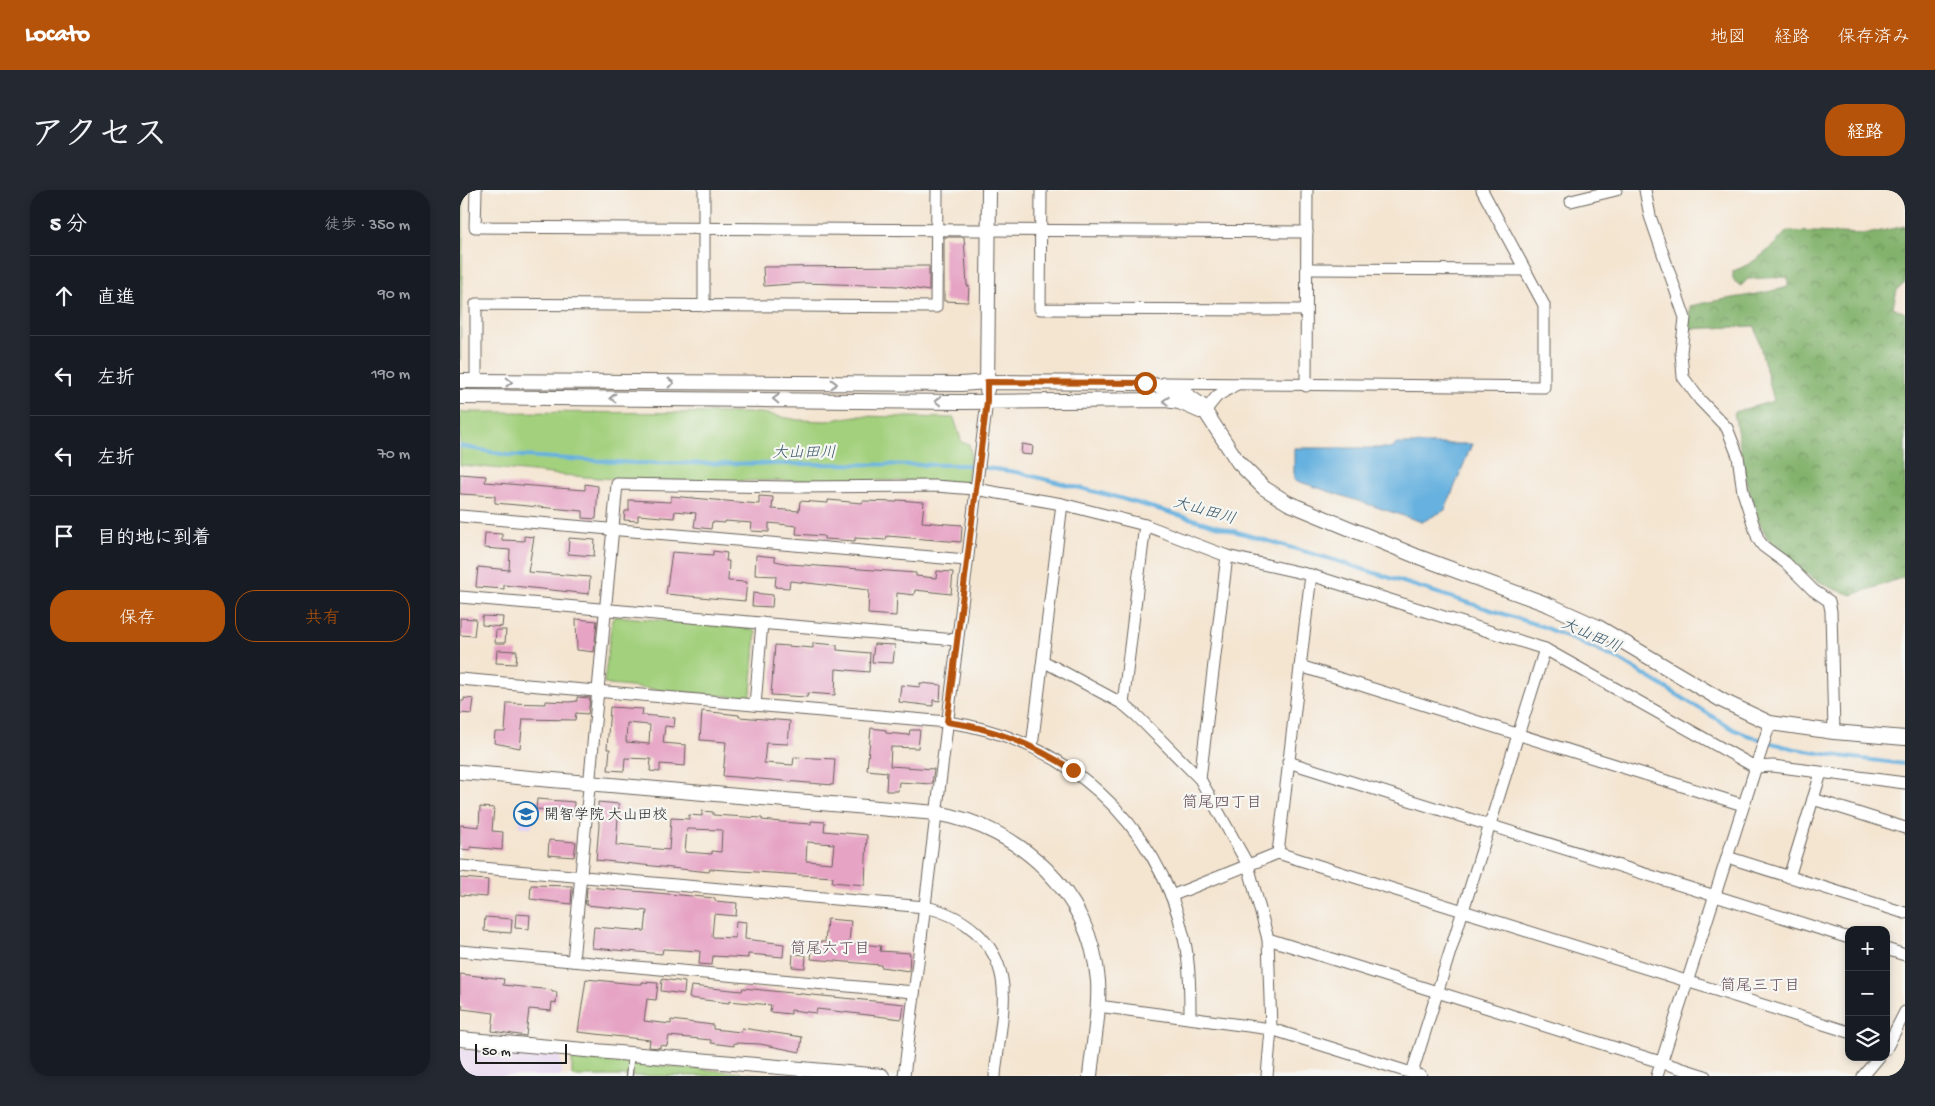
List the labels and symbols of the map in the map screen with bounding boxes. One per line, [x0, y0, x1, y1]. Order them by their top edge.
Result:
route start [1134, 372, 1157, 395]
one-way arrow [505, 376, 513, 387]
one-way arrow [668, 378, 675, 388]
one-way arrow [830, 379, 838, 389]
one-way arrow [609, 393, 616, 403]
one-way arrow [771, 394, 779, 404]
one-way arrow [934, 396, 942, 407]
one-way arrow [1162, 396, 1170, 407]
water label: 大山田川 [772, 444, 836, 464]
water label: 大山田川 [1171, 493, 1238, 530]
water label: 大山田川 [1557, 615, 1624, 659]
route end [1062, 759, 1085, 782]
district label: 筒尾四丁目 [1182, 794, 1262, 814]
school or university icon: 開智学院 大山田校 [513, 801, 539, 827]
place label: 開智学院 大山田校 [544, 807, 668, 825]
district label: 筒尾六丁目 [790, 940, 870, 960]
district label: 筒尾三丁目 [1720, 977, 1800, 997]
scale bar [475, 1041, 568, 1064]

